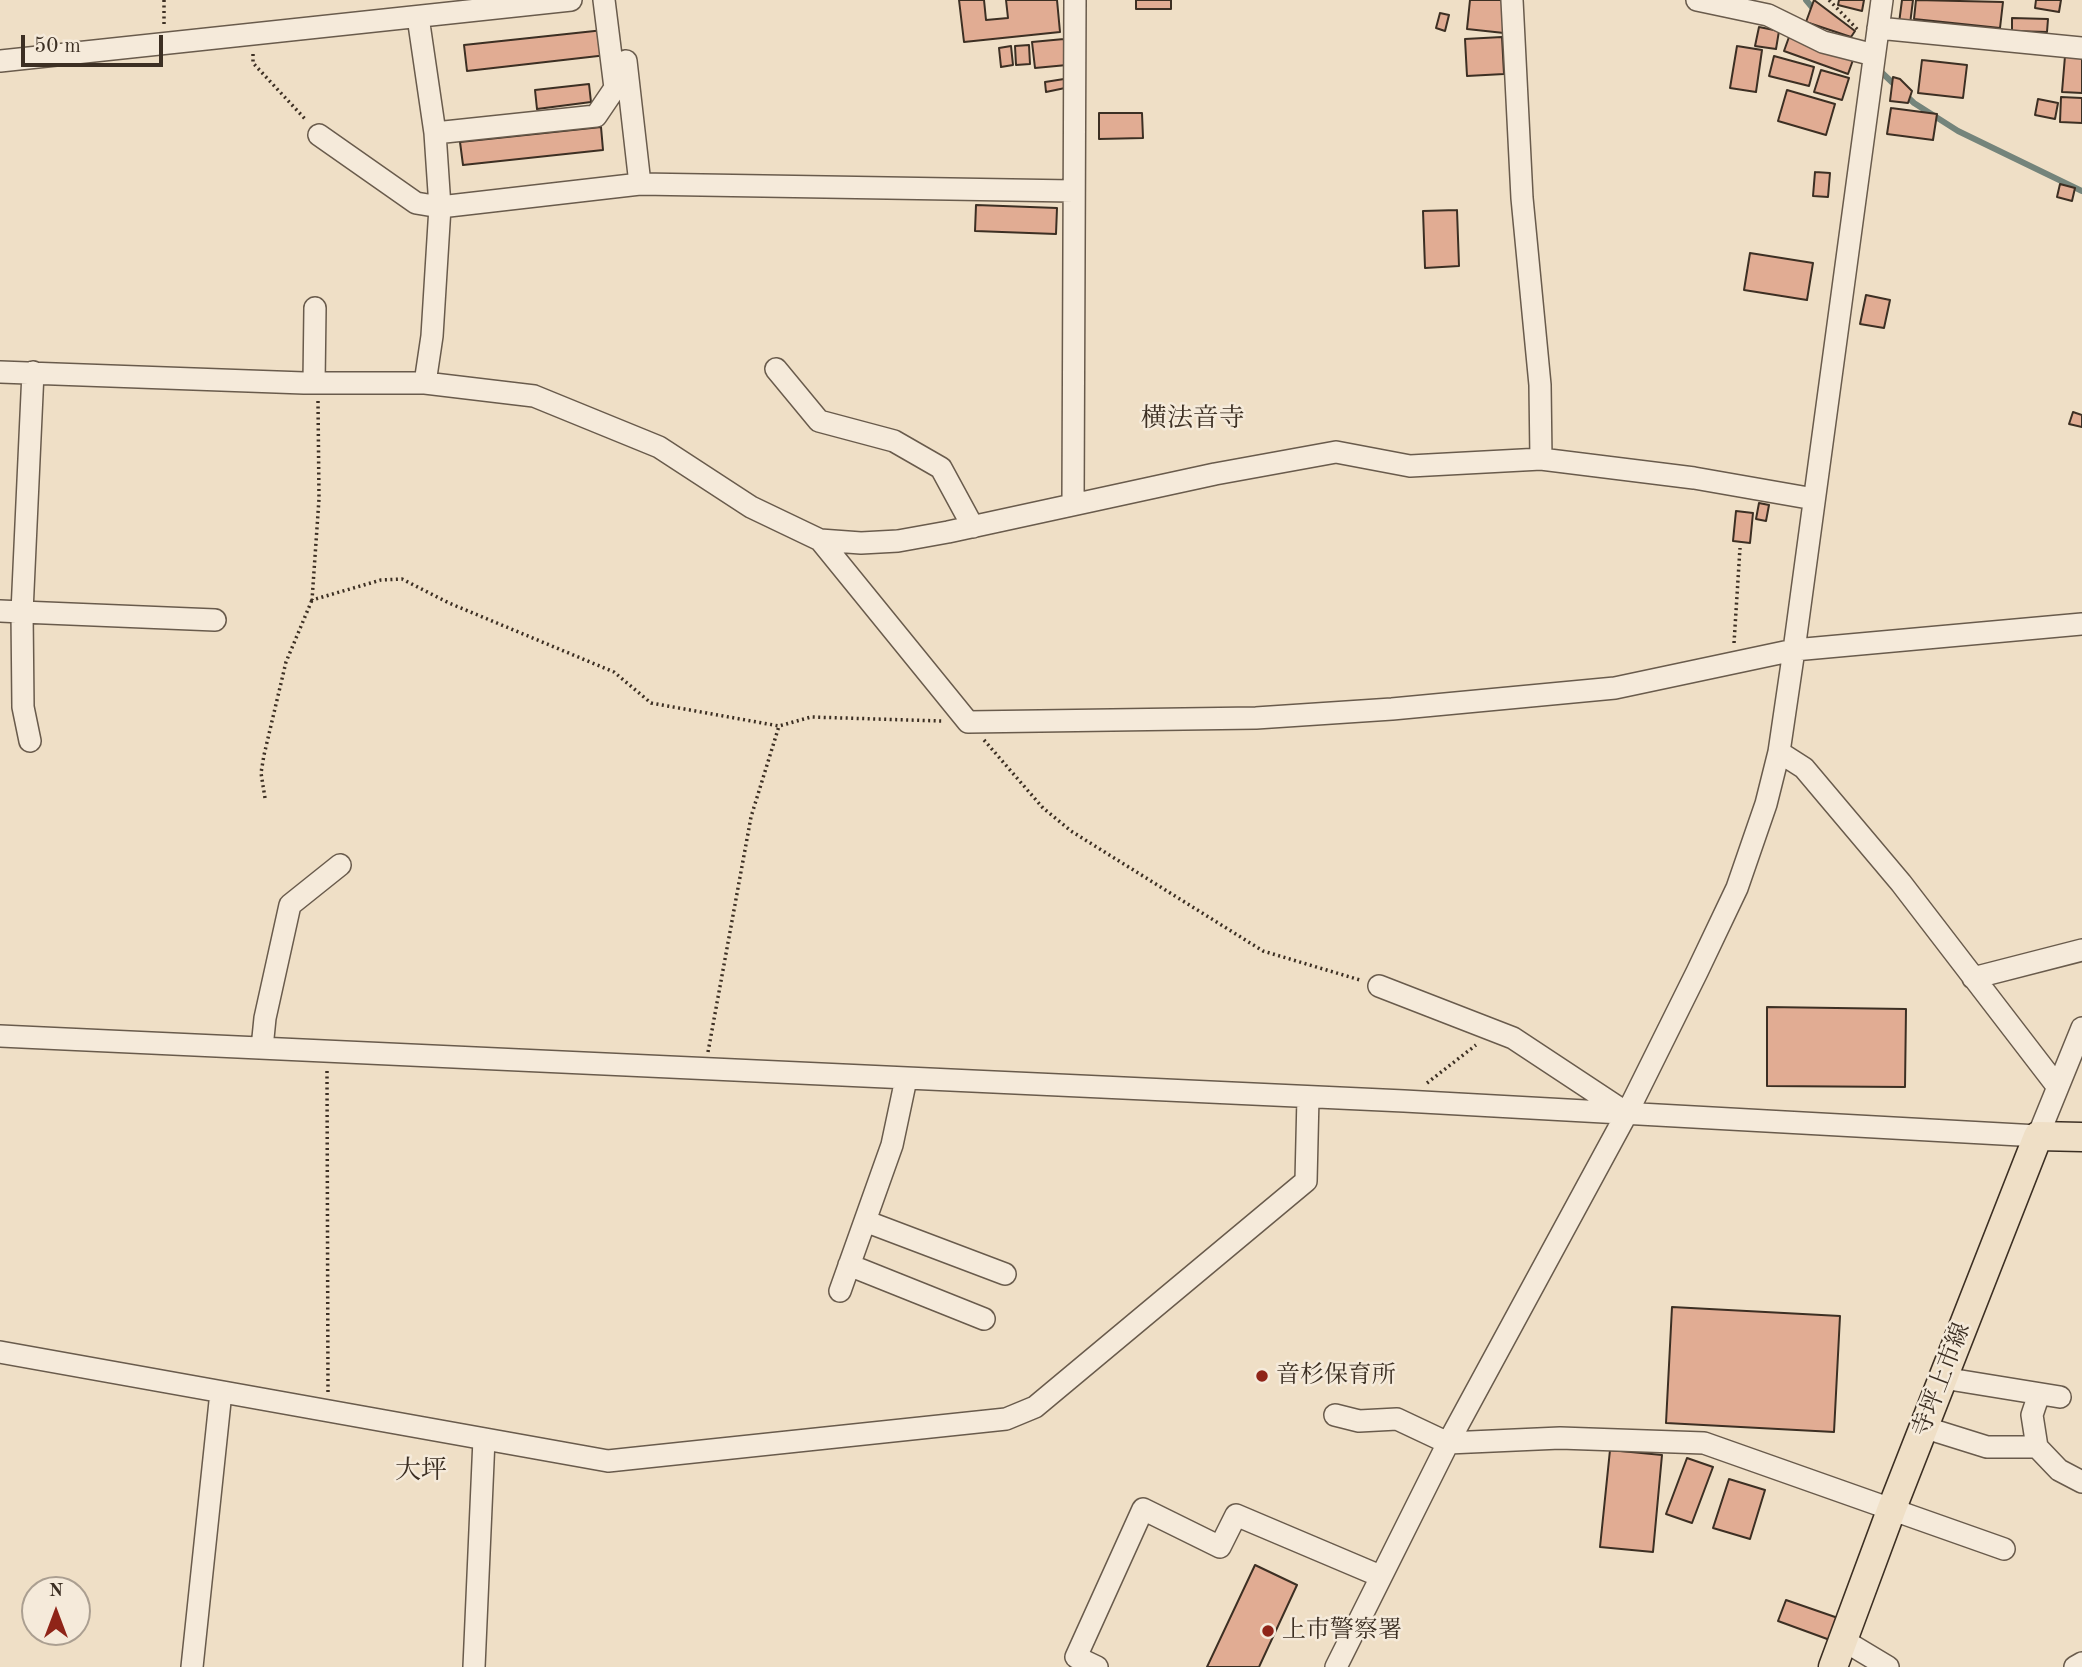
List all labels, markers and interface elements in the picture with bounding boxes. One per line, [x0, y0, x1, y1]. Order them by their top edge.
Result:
scale bar [24, 21, 166, 65]
text: 50 m [34, 36, 81, 57]
district label: 横法音寺 [1141, 403, 1245, 435]
street label: 寺坪上市線 [1907, 1319, 1977, 1441]
place label: 音杉保育所 [1276, 1362, 1396, 1390]
marker: 音杉保育所 [1254, 1368, 1270, 1384]
district label: 大坪 [395, 1455, 447, 1487]
north arrow [21, 1576, 91, 1646]
text: N [49, 1582, 63, 1601]
place label: 上市警察署 [1282, 1617, 1402, 1645]
marker: 上市警察署 [1260, 1623, 1276, 1639]

